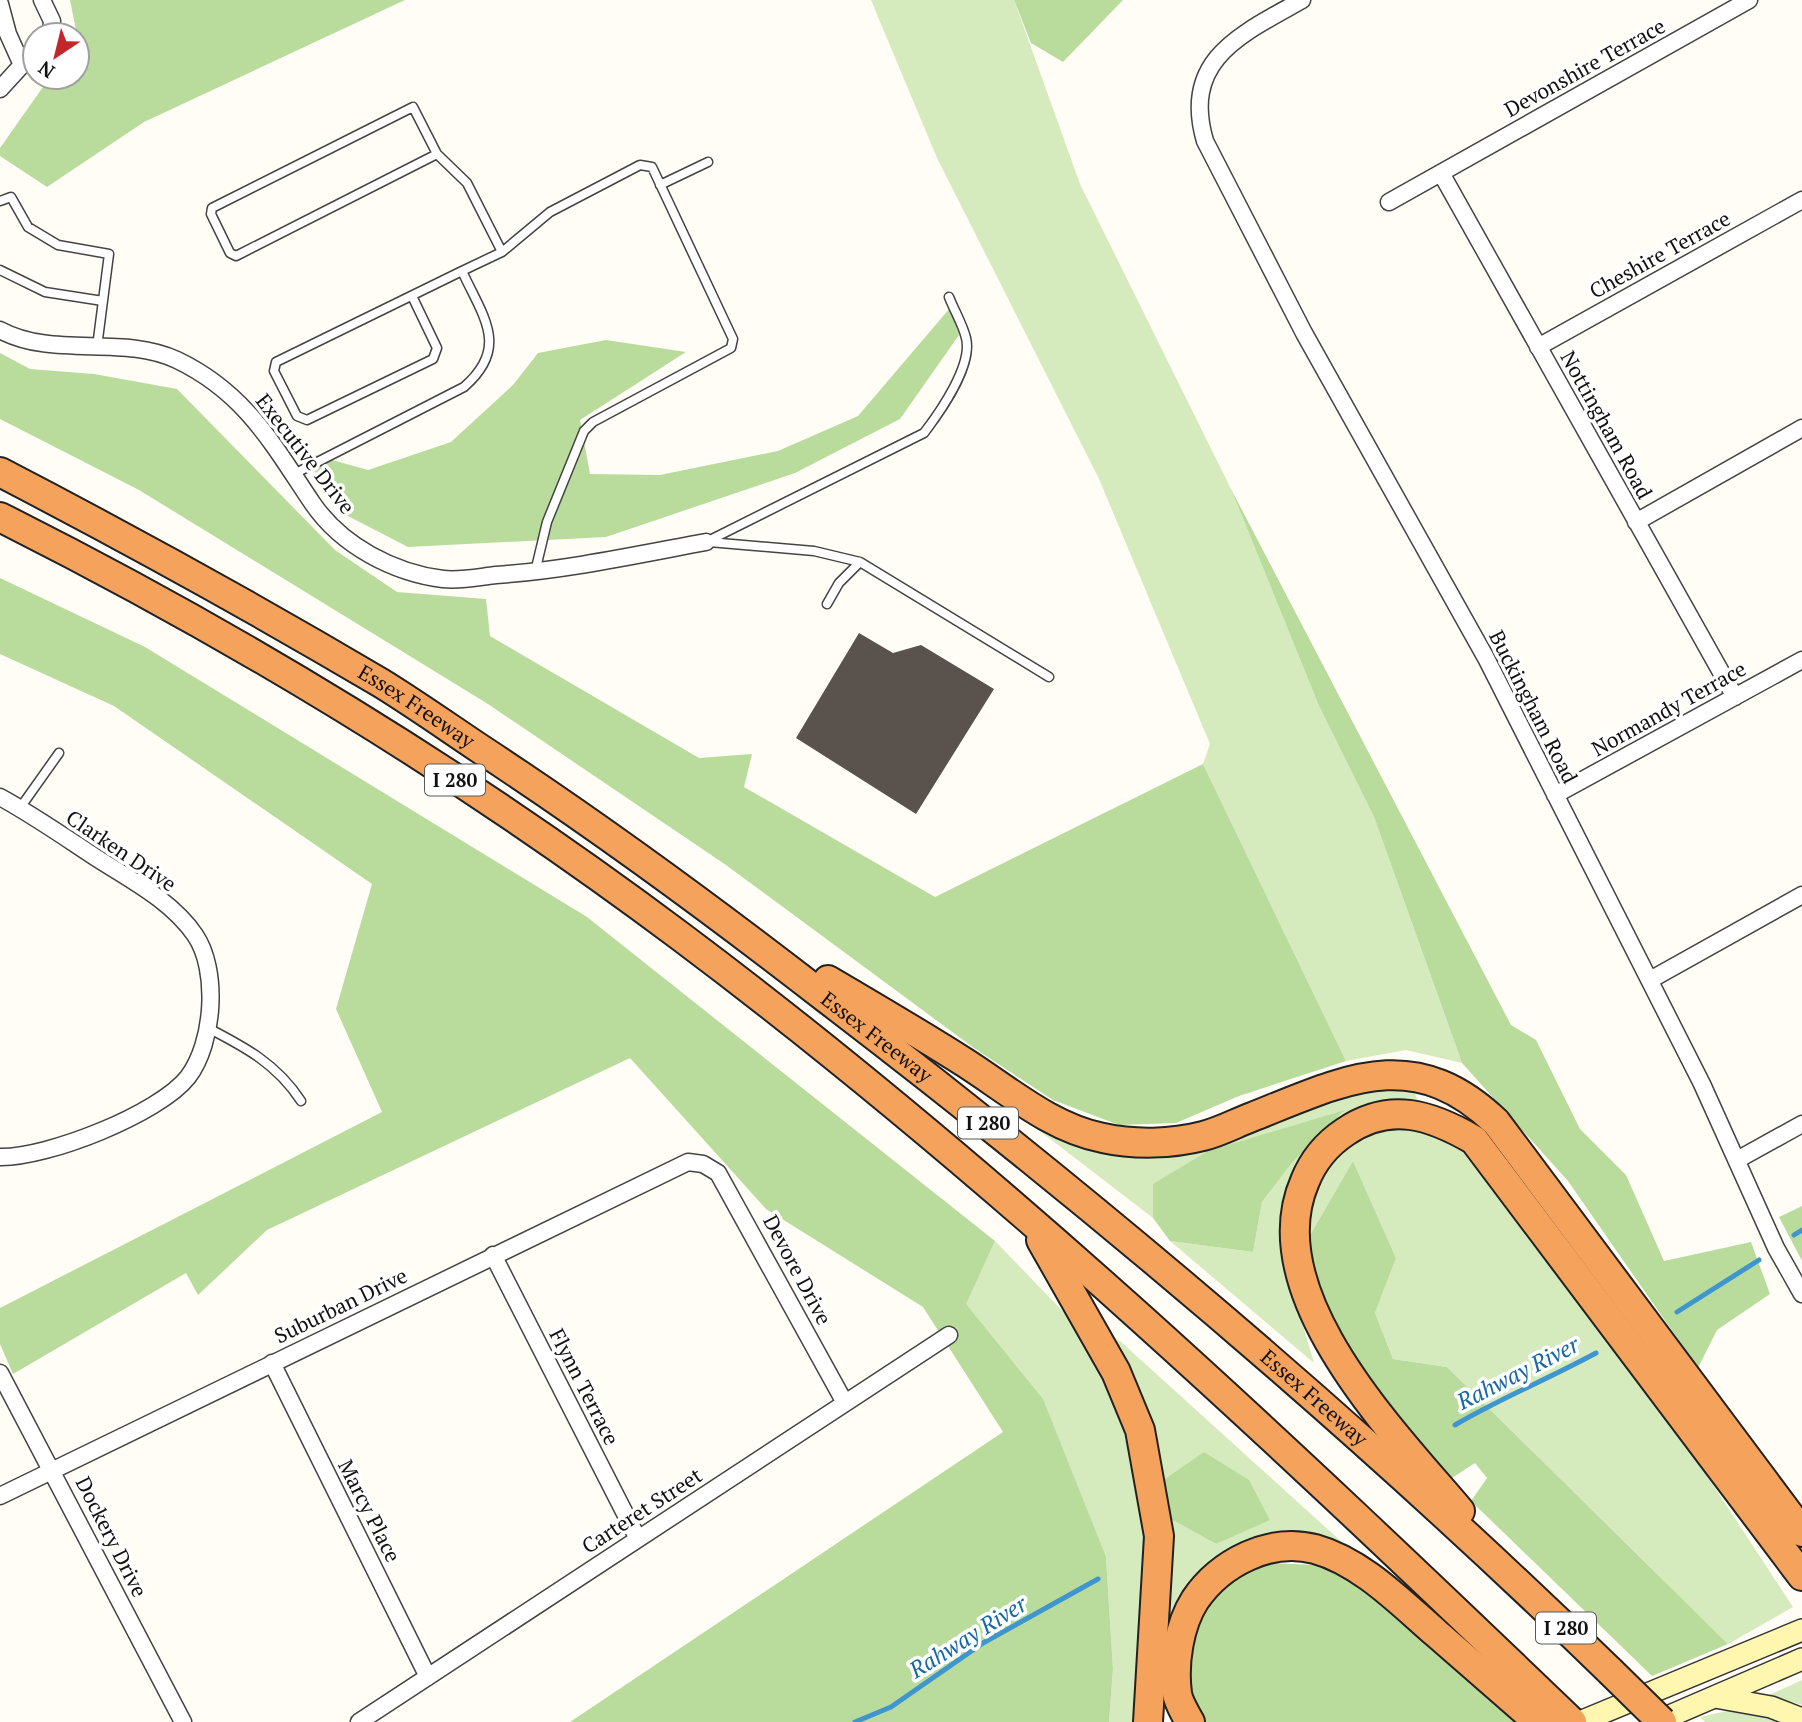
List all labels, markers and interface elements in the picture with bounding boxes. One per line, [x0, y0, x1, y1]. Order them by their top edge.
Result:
street label: Devonshire Terrace [1499, 11, 1670, 123]
north arrow [21, 21, 91, 91]
text: N [32, 56, 59, 85]
street label: Cheshire Terrace [1584, 204, 1735, 304]
street label: Nottingham Road [1555, 345, 1659, 504]
street label: Executive Drive [250, 387, 362, 519]
street label: Buckingham Road [1483, 625, 1585, 788]
street label: Normandy Terrace [1586, 654, 1751, 762]
street label: Essex Freeway [353, 658, 481, 754]
road number: I 280 [425, 764, 485, 796]
street label: Clarken Drive [61, 803, 182, 897]
street label: Essex Freeway [816, 984, 939, 1089]
road number: I 280 [958, 1107, 1018, 1138]
street label: Devore Drive [757, 1210, 839, 1329]
street label: Suburban Drive [269, 1261, 412, 1349]
street label: Flynn Terrace [544, 1323, 626, 1450]
water label: Rahway River [1451, 1328, 1585, 1417]
street label: Essex Freeway [1255, 1343, 1374, 1452]
street label: Marcy Place [332, 1454, 408, 1567]
street label: Carteret Street [576, 1461, 707, 1560]
street label: Dockery Drive [70, 1472, 154, 1602]
water label: Rahway River [902, 1588, 1033, 1686]
road number: I 280 [1536, 1612, 1596, 1644]

